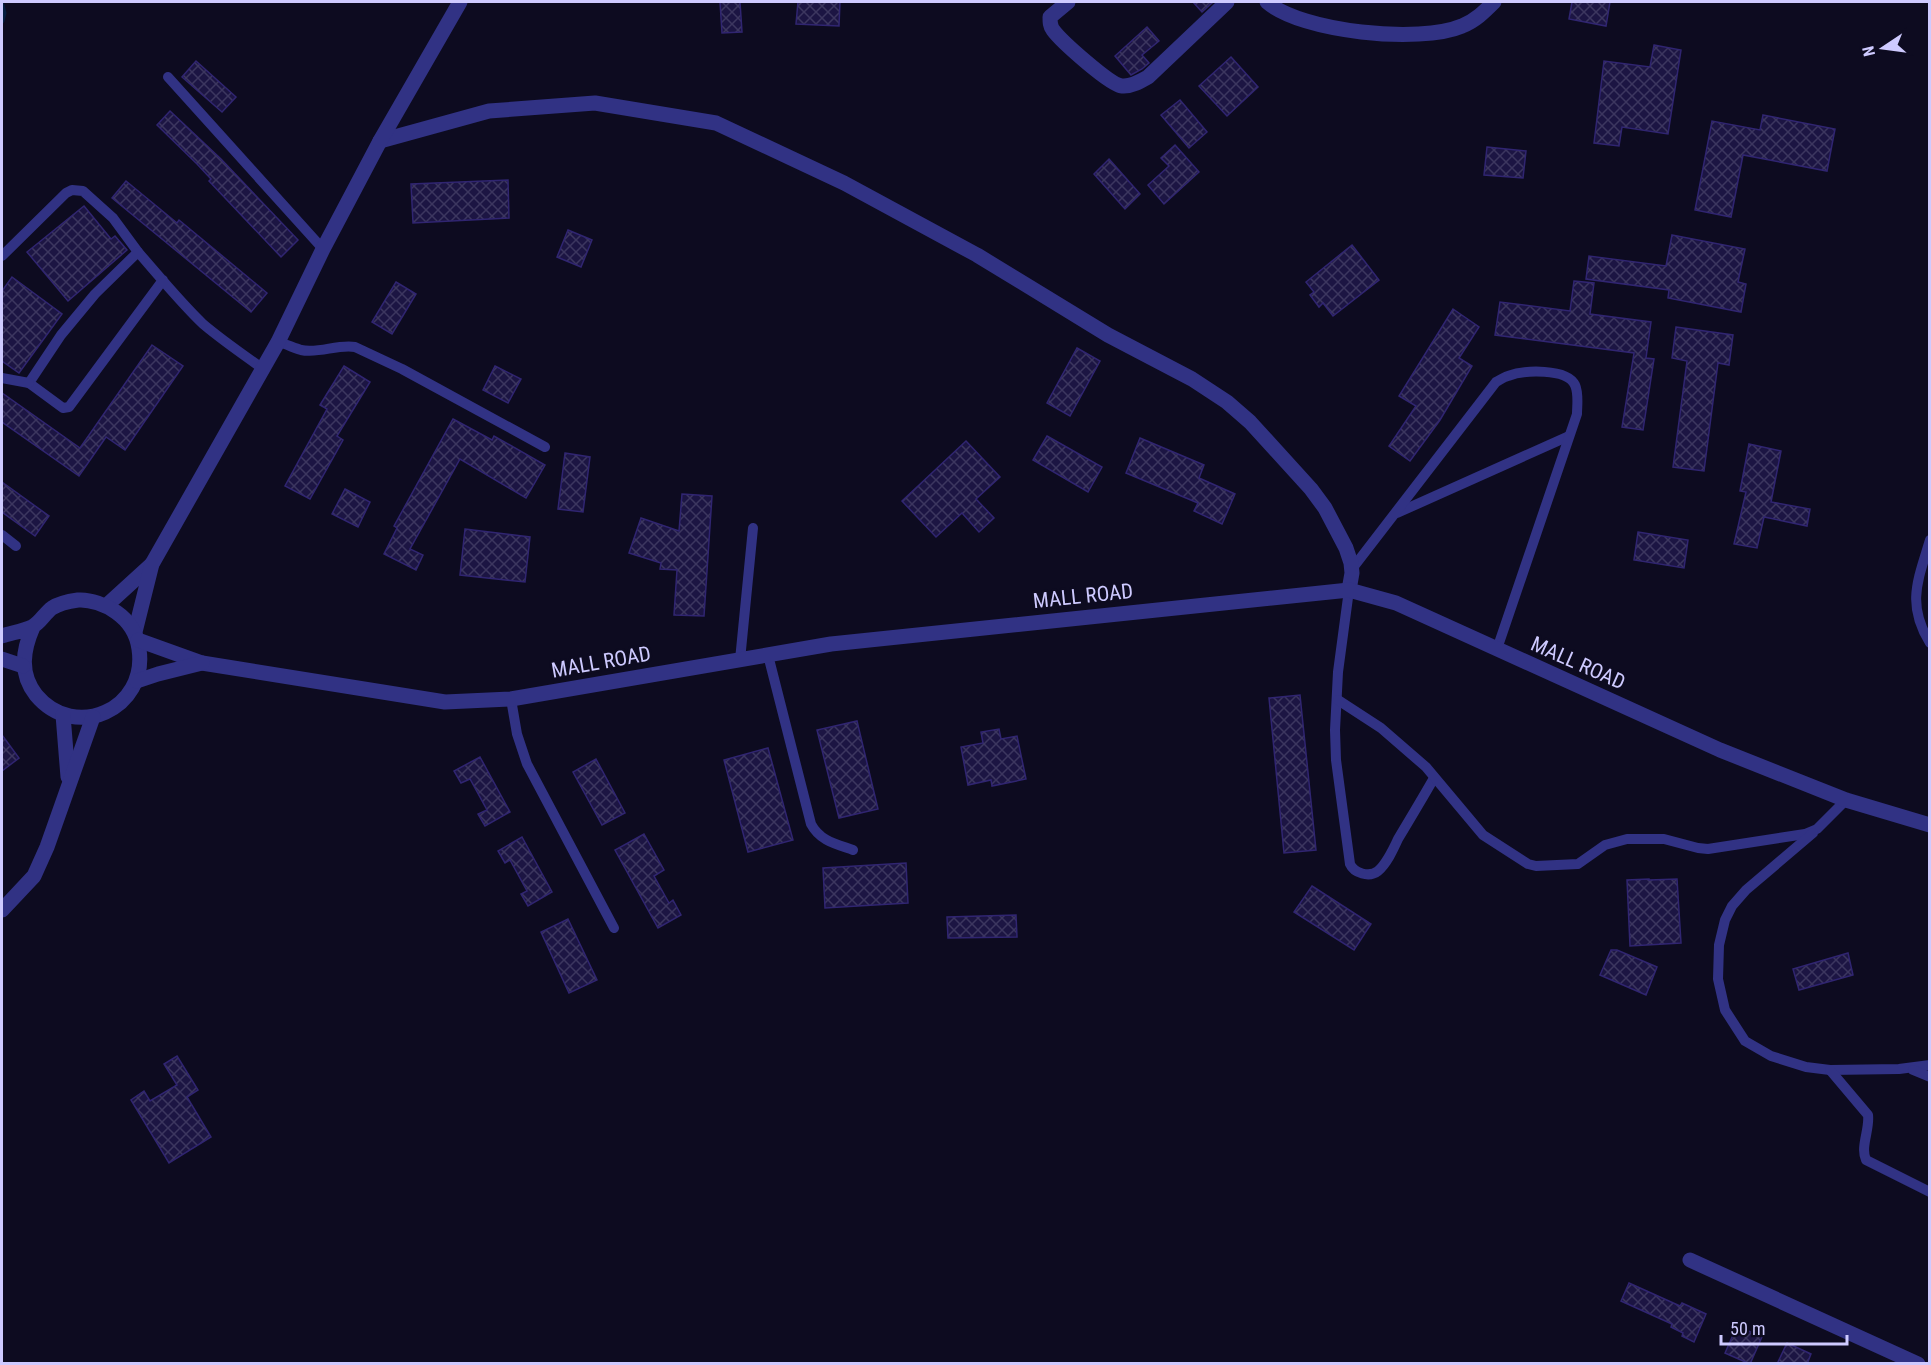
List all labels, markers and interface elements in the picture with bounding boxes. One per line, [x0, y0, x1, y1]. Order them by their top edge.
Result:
north arrow [1853, 18, 1913, 78]
text: N [1859, 44, 1879, 58]
street label: MALL ROAD [1032, 579, 1134, 613]
street label: MALL ROAD [1527, 632, 1629, 694]
street label: MALL ROAD [549, 641, 653, 683]
scale bar [1721, 1308, 1847, 1346]
text: 50 m [1730, 1318, 1765, 1339]

